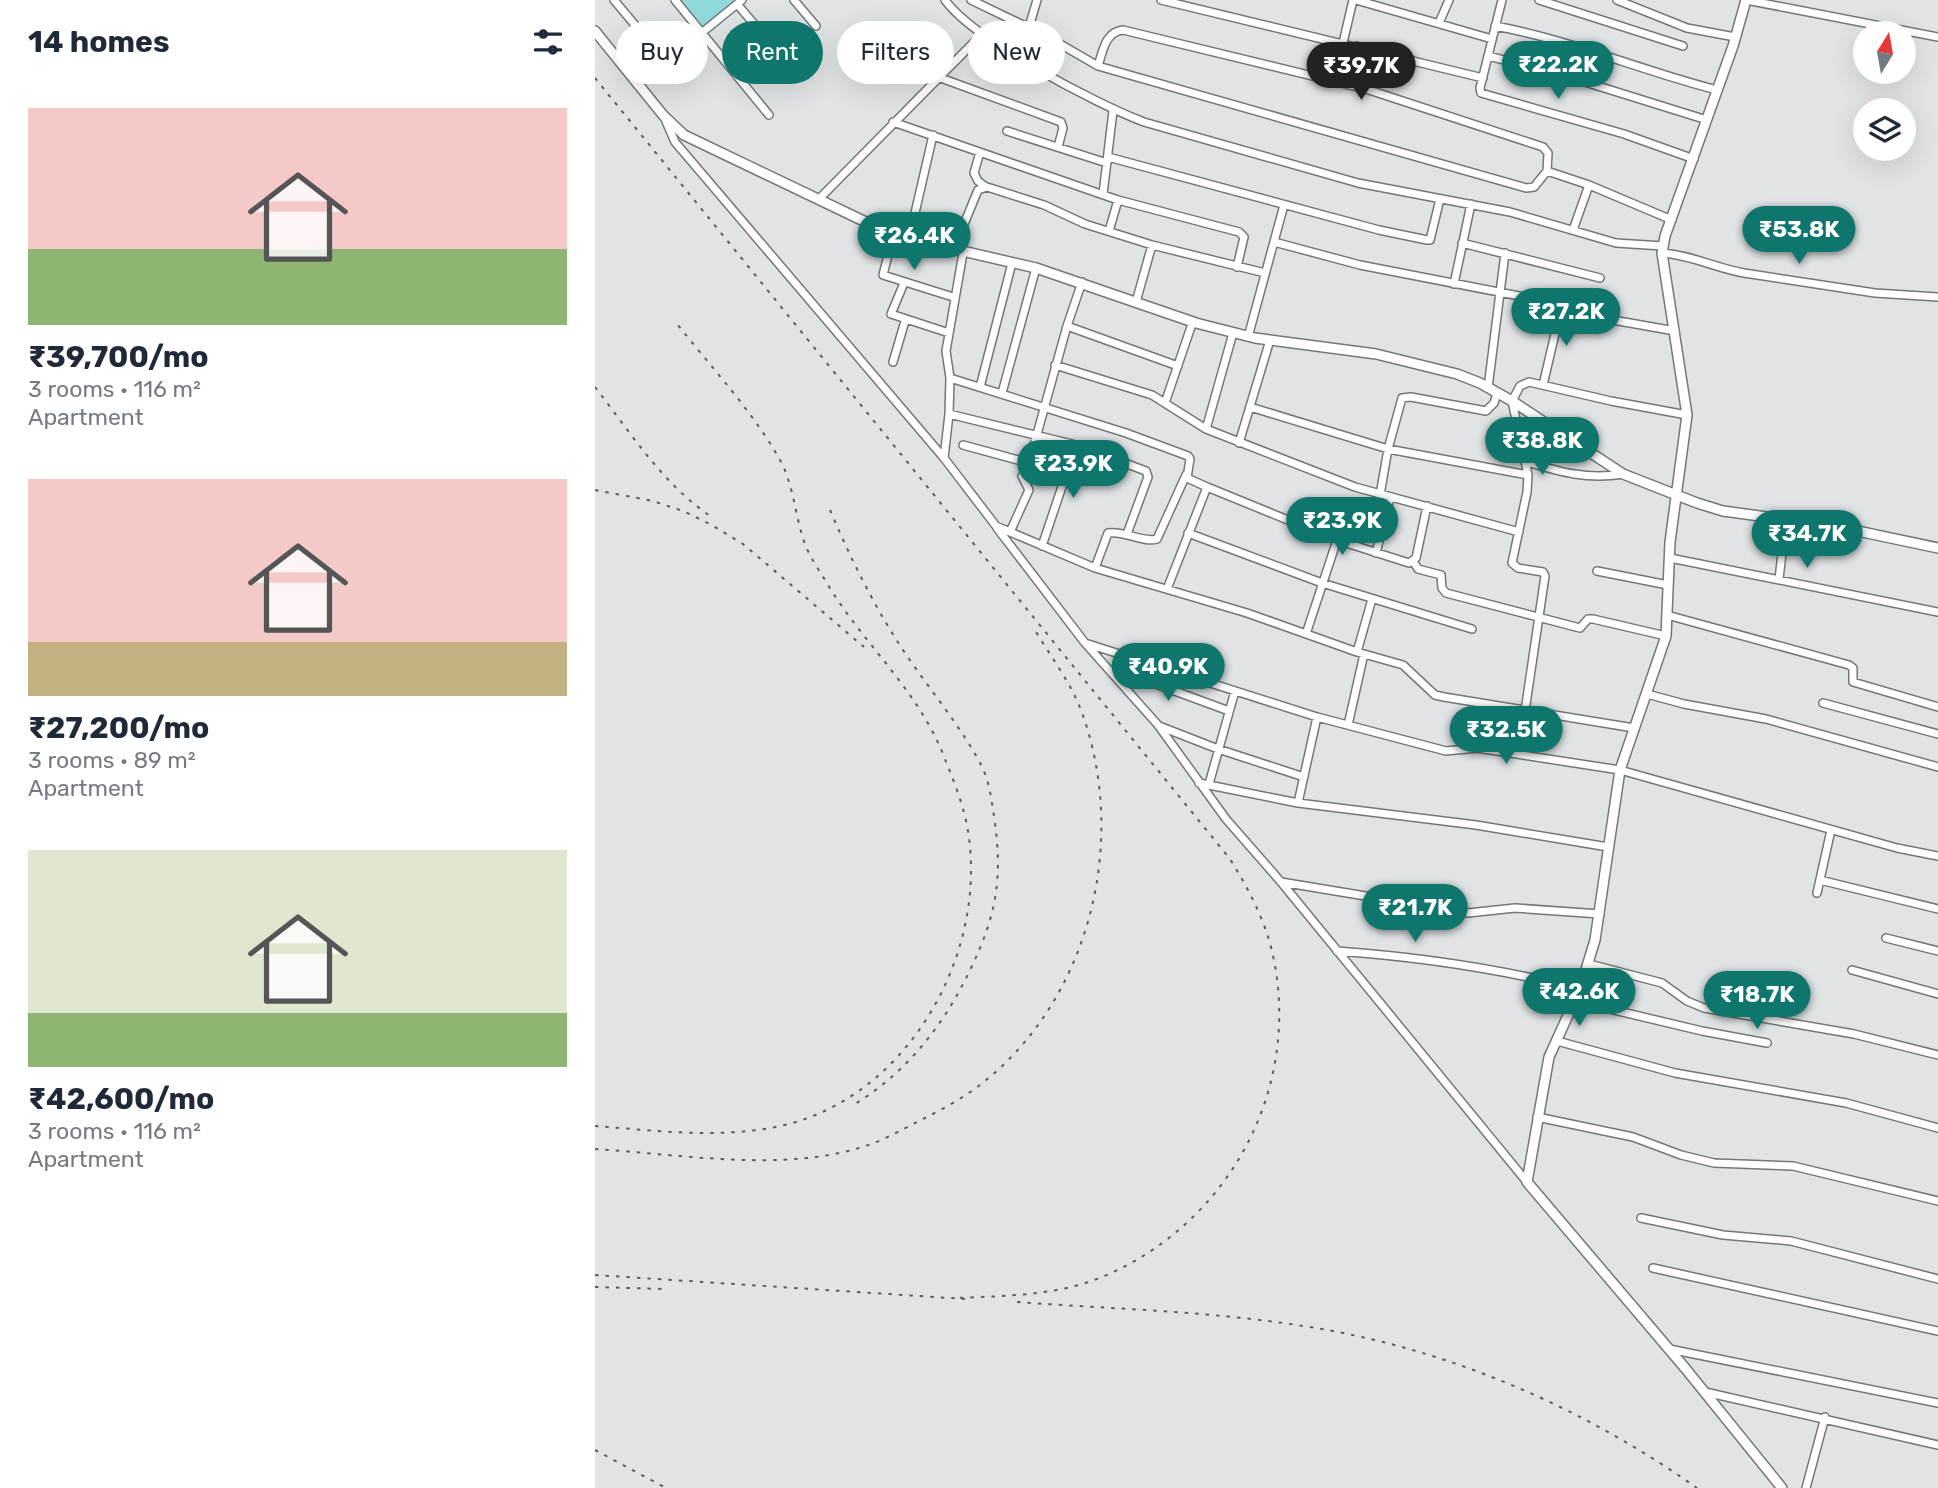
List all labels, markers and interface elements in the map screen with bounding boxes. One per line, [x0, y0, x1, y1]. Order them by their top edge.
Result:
chip: Buy [616, 21, 708, 84]
chip: Rent [722, 21, 823, 84]
chip: Filters [837, 21, 954, 84]
chip: New [968, 21, 1065, 84]
north arrow [1853, 21, 1916, 84]
map controls [1853, 21, 1916, 161]
icon: filters [529, 23, 567, 61]
text: 14 homes [28, 24, 170, 60]
pin: ₹39.7K [1304, 42, 1418, 102]
pin: ₹22.2K [1501, 42, 1615, 101]
text: ₹22.2K [1518, 50, 1598, 78]
text: ₹39.7K [1323, 51, 1399, 79]
button: layers [1853, 98, 1916, 161]
icon: home [235, 154, 361, 280]
pin: ₹53.8K [1742, 206, 1856, 266]
pin: ₹26.4K [857, 212, 971, 272]
text: ₹53.8K [1758, 215, 1840, 243]
text: ₹26.4K [873, 221, 955, 249]
pin: ₹27.2K [1509, 288, 1623, 348]
text: ₹27.2K [1527, 297, 1605, 325]
text: ₹39,700/mo [28, 339, 209, 375]
text: 3 rooms · 116 m² [28, 375, 201, 403]
text: Apartment [28, 403, 144, 431]
pin: ₹38.8K [1485, 418, 1599, 477]
text: ₹38.8K [1501, 426, 1583, 454]
pin: ₹23.9K [1016, 440, 1130, 500]
text: ₹23.9K [1033, 449, 1113, 477]
pin: ₹23.9K [1285, 498, 1399, 557]
text: ₹23.9K [1302, 506, 1382, 534]
pin: ₹34.7K [1750, 510, 1864, 570]
text: ₹34.7K [1768, 519, 1846, 547]
icon: home [235, 525, 361, 651]
pin: ₹40.9K [1111, 644, 1225, 703]
text: ₹40.9K [1128, 652, 1208, 680]
pin: ₹32.5K [1449, 706, 1563, 766]
text: ₹27,200/mo [28, 710, 209, 746]
text: ₹32.5K [1466, 715, 1546, 743]
text: 3 rooms · 89 m² [28, 746, 196, 774]
text: Apartment [28, 774, 144, 802]
pin: ₹21.7K [1358, 884, 1472, 944]
text: ₹21.7K [1378, 893, 1452, 921]
icon: home [235, 896, 361, 1022]
pin: ₹42.6K [1522, 968, 1636, 1028]
pin: ₹18.7K [1700, 972, 1814, 1031]
text: ₹42.6K [1538, 977, 1620, 1005]
text: ₹18.7K [1720, 980, 1794, 1008]
text: ₹42,600/mo [28, 1081, 214, 1117]
text: 3 rooms · 116 m² [28, 1117, 201, 1145]
text: Apartment [28, 1145, 144, 1173]

